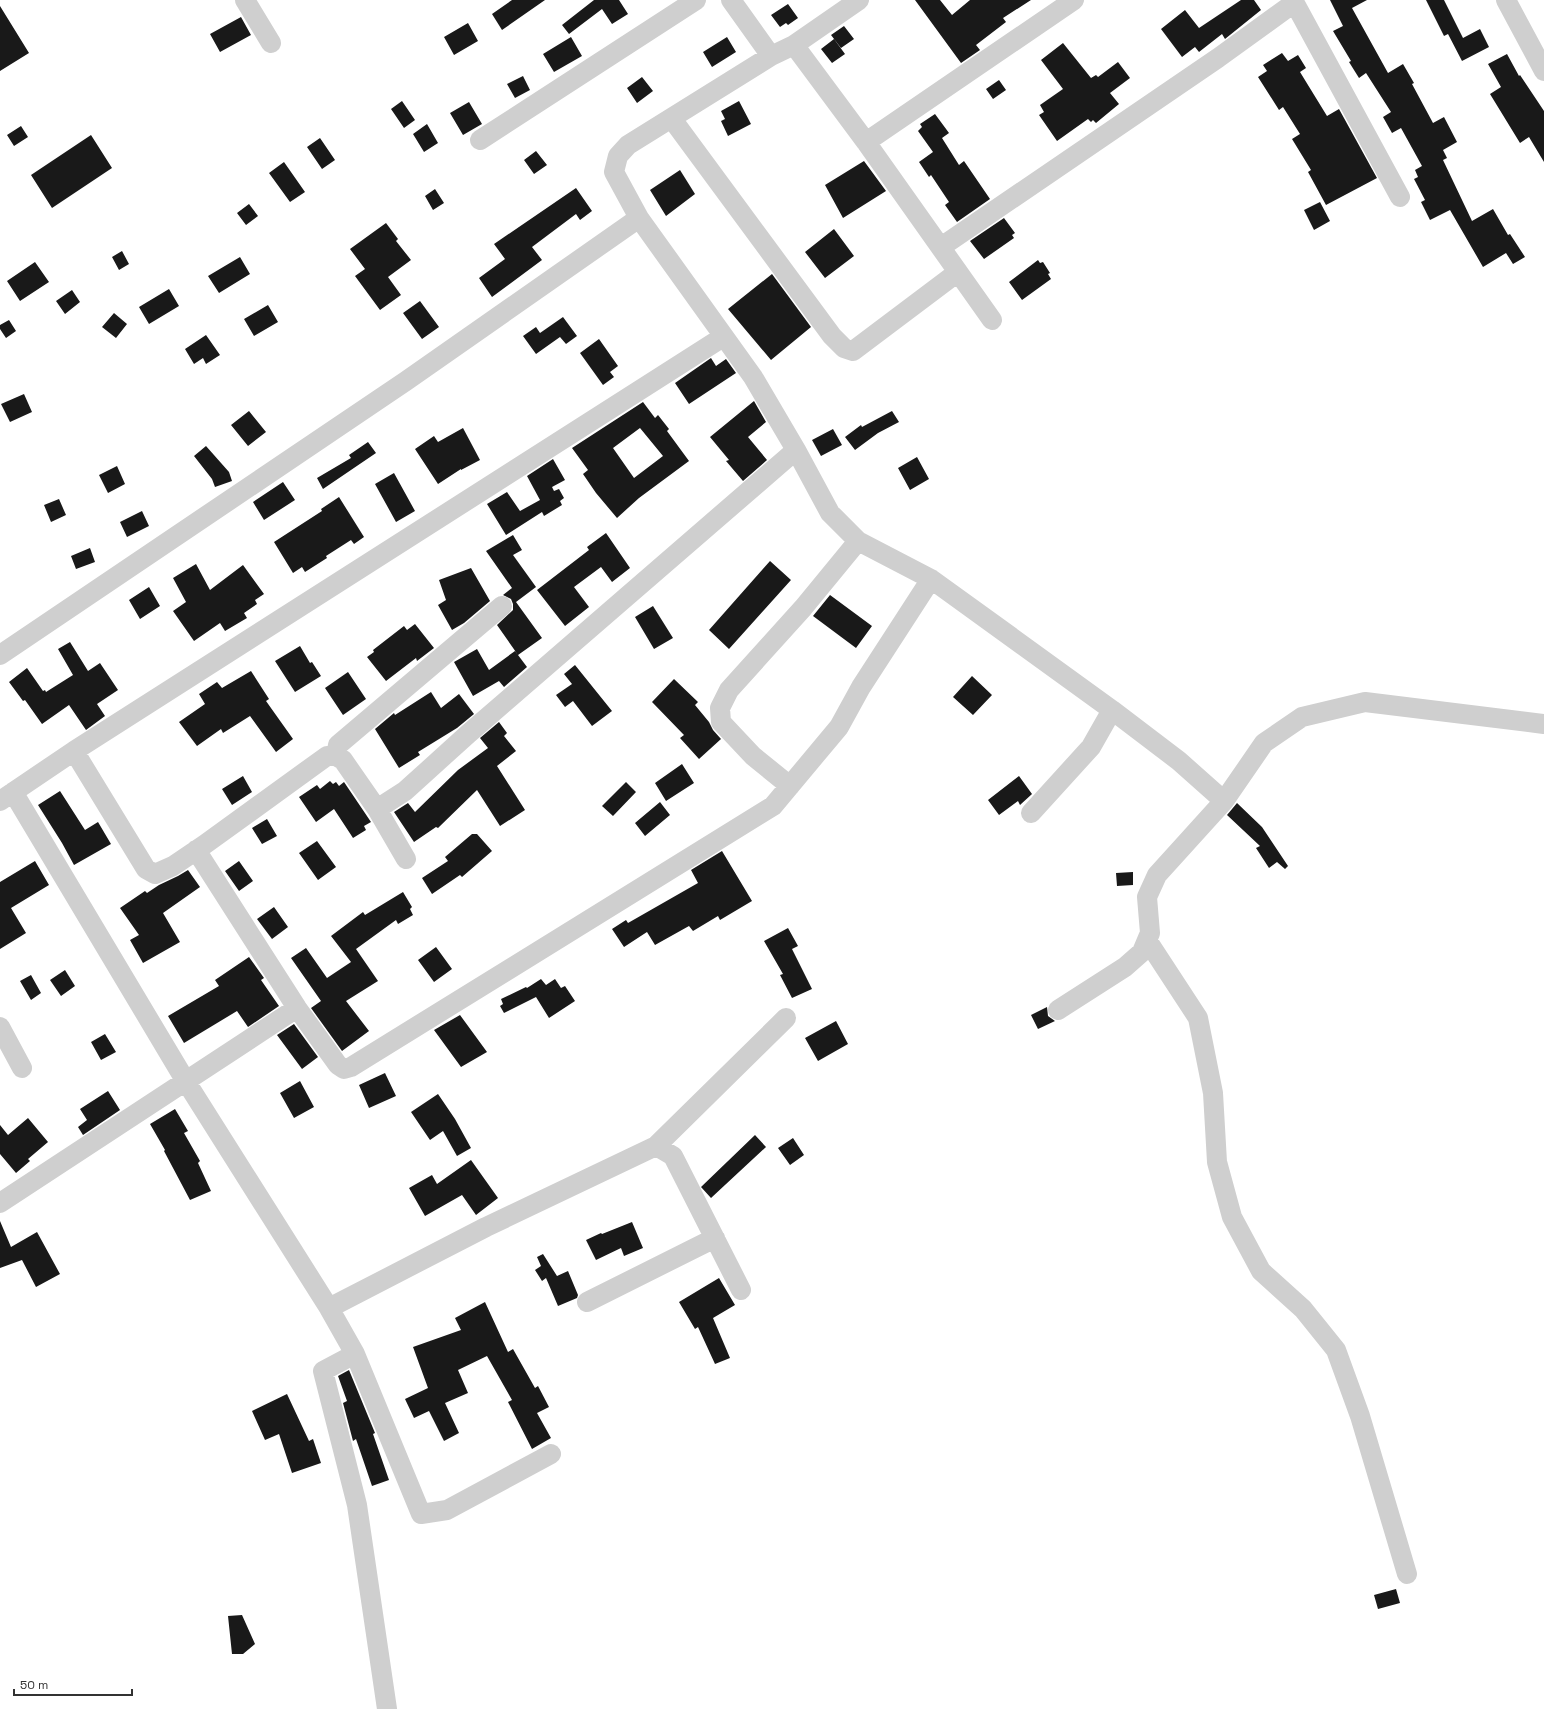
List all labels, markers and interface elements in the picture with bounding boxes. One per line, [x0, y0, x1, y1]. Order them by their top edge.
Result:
scale bar [14, 1671, 132, 1697]
text: 50 m [20, 1677, 48, 1693]

